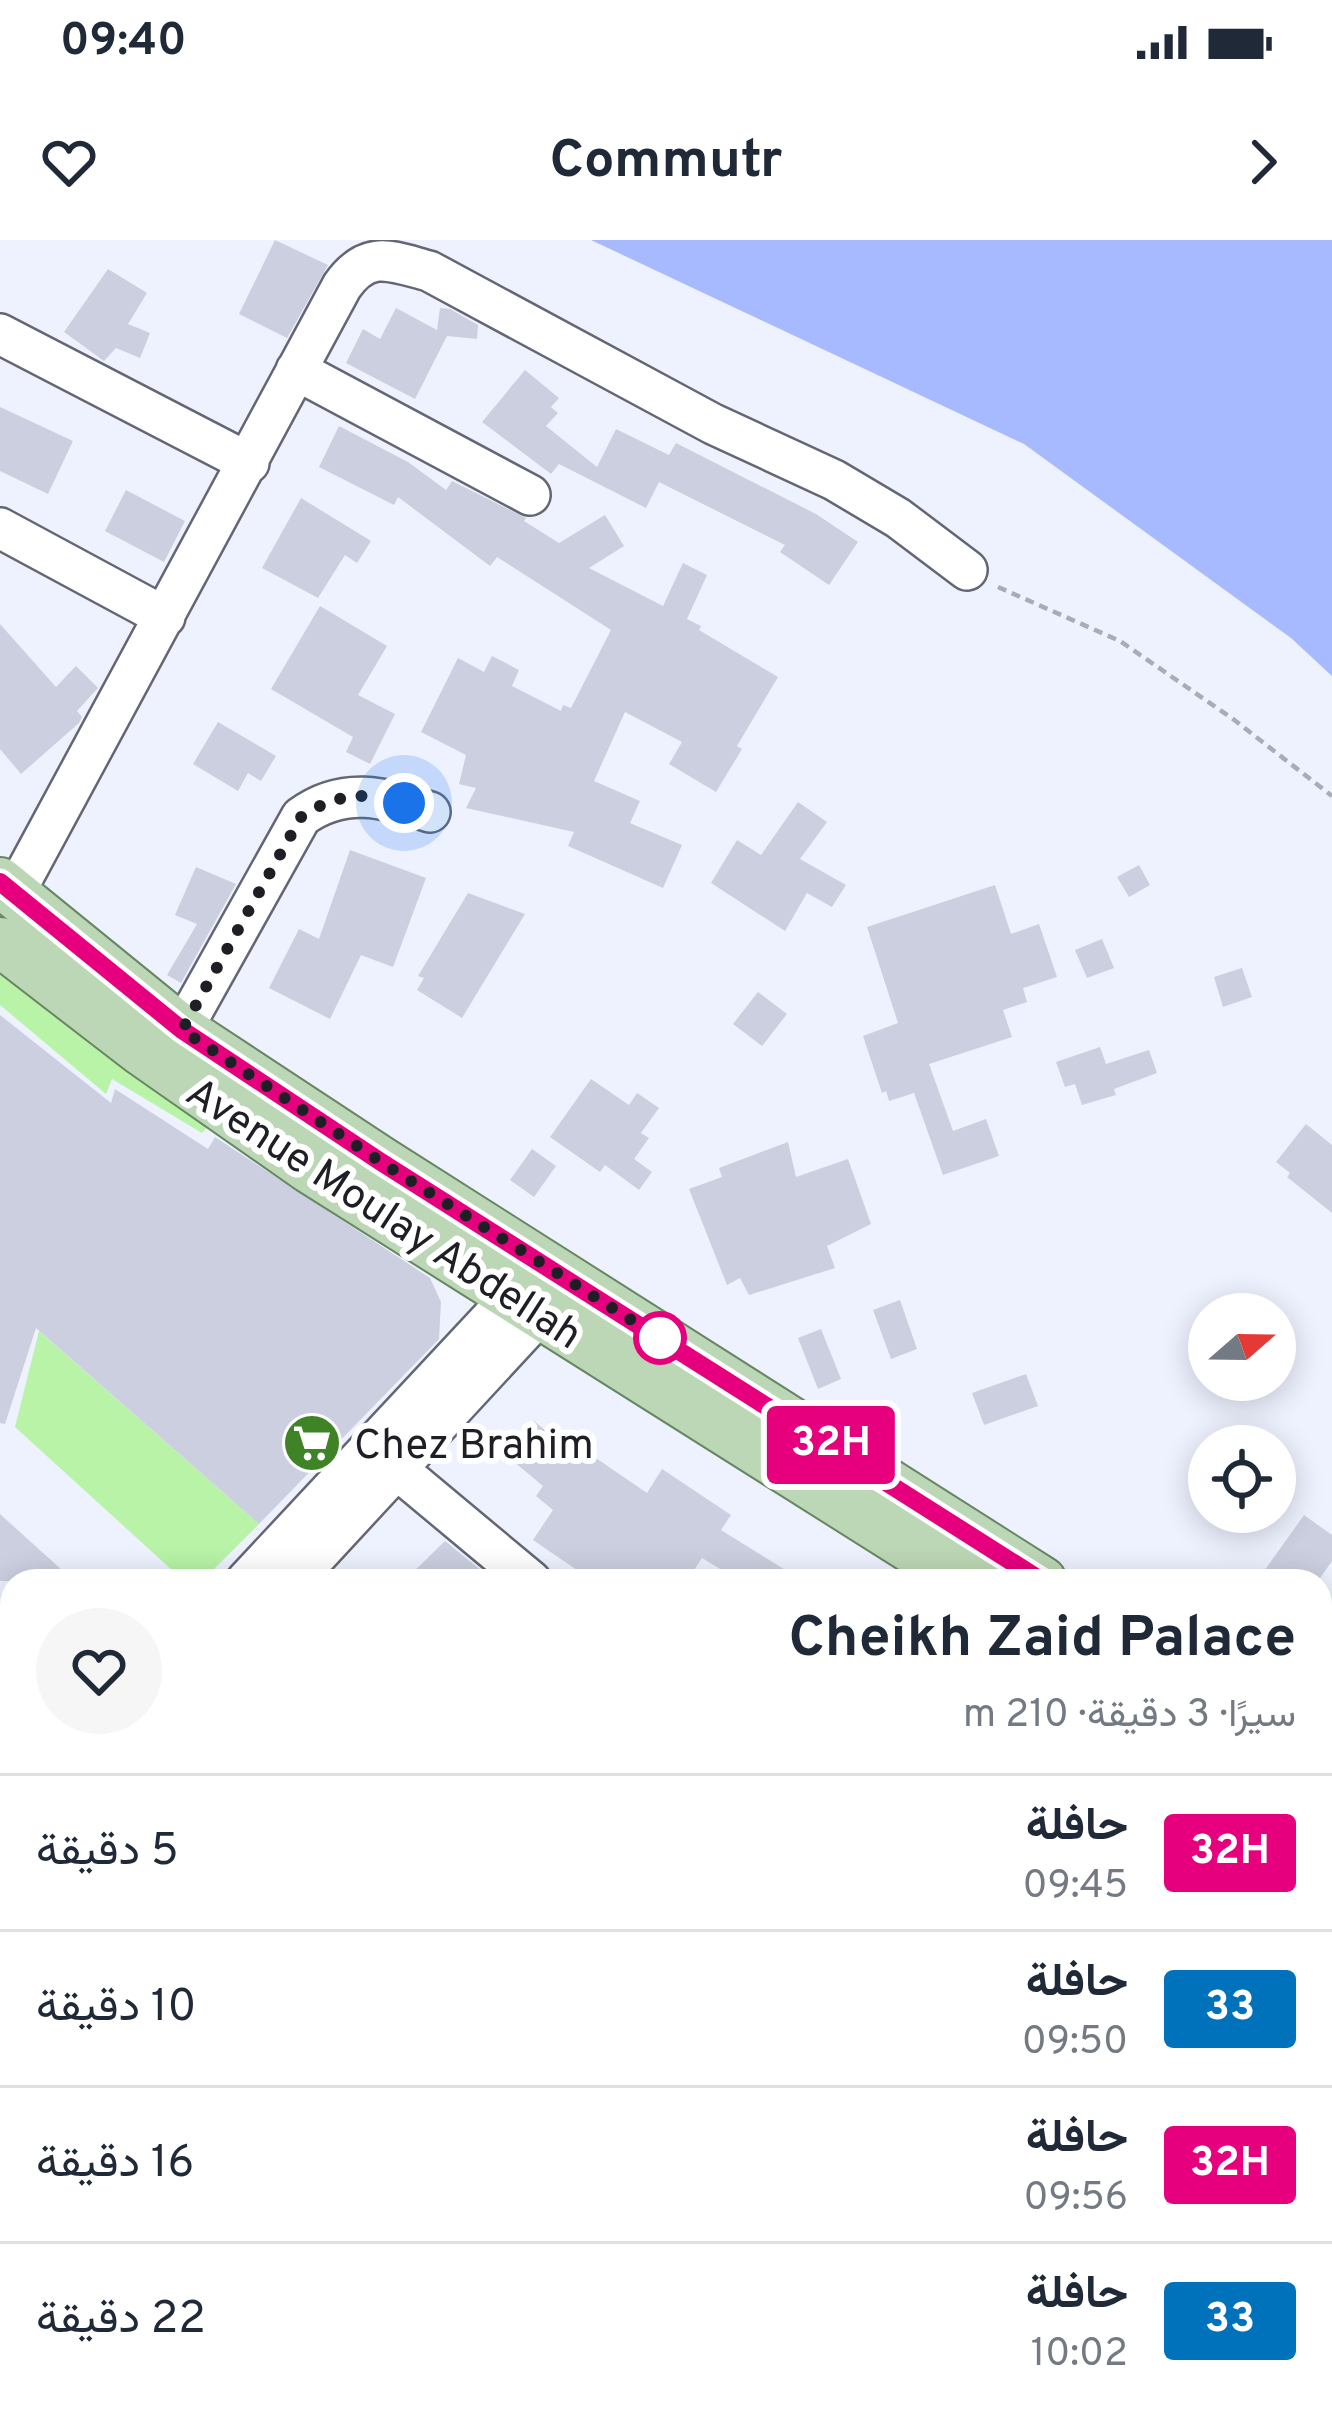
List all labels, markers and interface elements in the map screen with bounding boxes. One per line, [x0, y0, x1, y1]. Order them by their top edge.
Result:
text: 09:40 [60, 14, 187, 71]
text: Commutr [550, 128, 782, 197]
icon: heart [36, 129, 102, 195]
icon: forward [1230, 129, 1296, 195]
your location [374, 773, 434, 833]
street label: Avenue Moulay Abdellah [175, 1068, 590, 1364]
north arrow [1188, 1293, 1296, 1401]
map controls [1188, 1293, 1296, 1533]
unlabelled marker [635, 1313, 685, 1363]
line badge: 32H [762, 1406, 900, 1484]
supermarket icon: Chez Brahim [281, 1412, 343, 1474]
text: 32H [791, 1418, 871, 1471]
place label: Chez Brahim [354, 1421, 594, 1474]
button: locate [1188, 1425, 1296, 1533]
text: Cheikh Zaid Palace [788, 1605, 1296, 1677]
button: heart [36, 1608, 162, 1734]
text: سيرًا · 3 دقيقة · 210 m [963, 1692, 1296, 1741]
text: حافلة [1026, 1799, 1128, 1856]
text: 5 دقيقة [36, 1824, 179, 1881]
text: 32H [1190, 1826, 1270, 1879]
text: 09:45 [1022, 1863, 1128, 1912]
text: حافلة [1026, 1955, 1128, 2012]
text: 10 دقيقة [36, 1980, 196, 2037]
text: 33 [1205, 1982, 1255, 2035]
text: 09:50 [1022, 2019, 1128, 2068]
text: حافلة [1026, 2111, 1128, 2168]
text: 16 دقيقة [36, 2136, 194, 2193]
text: 32H [1190, 2138, 1270, 2191]
text: 09:56 [1023, 2175, 1128, 2224]
text: حافلة [1026, 2267, 1128, 2324]
text: 22 دقيقة [36, 2292, 206, 2349]
text: 33 [1205, 2294, 1255, 2347]
text: 10:02 [1031, 2331, 1128, 2380]

